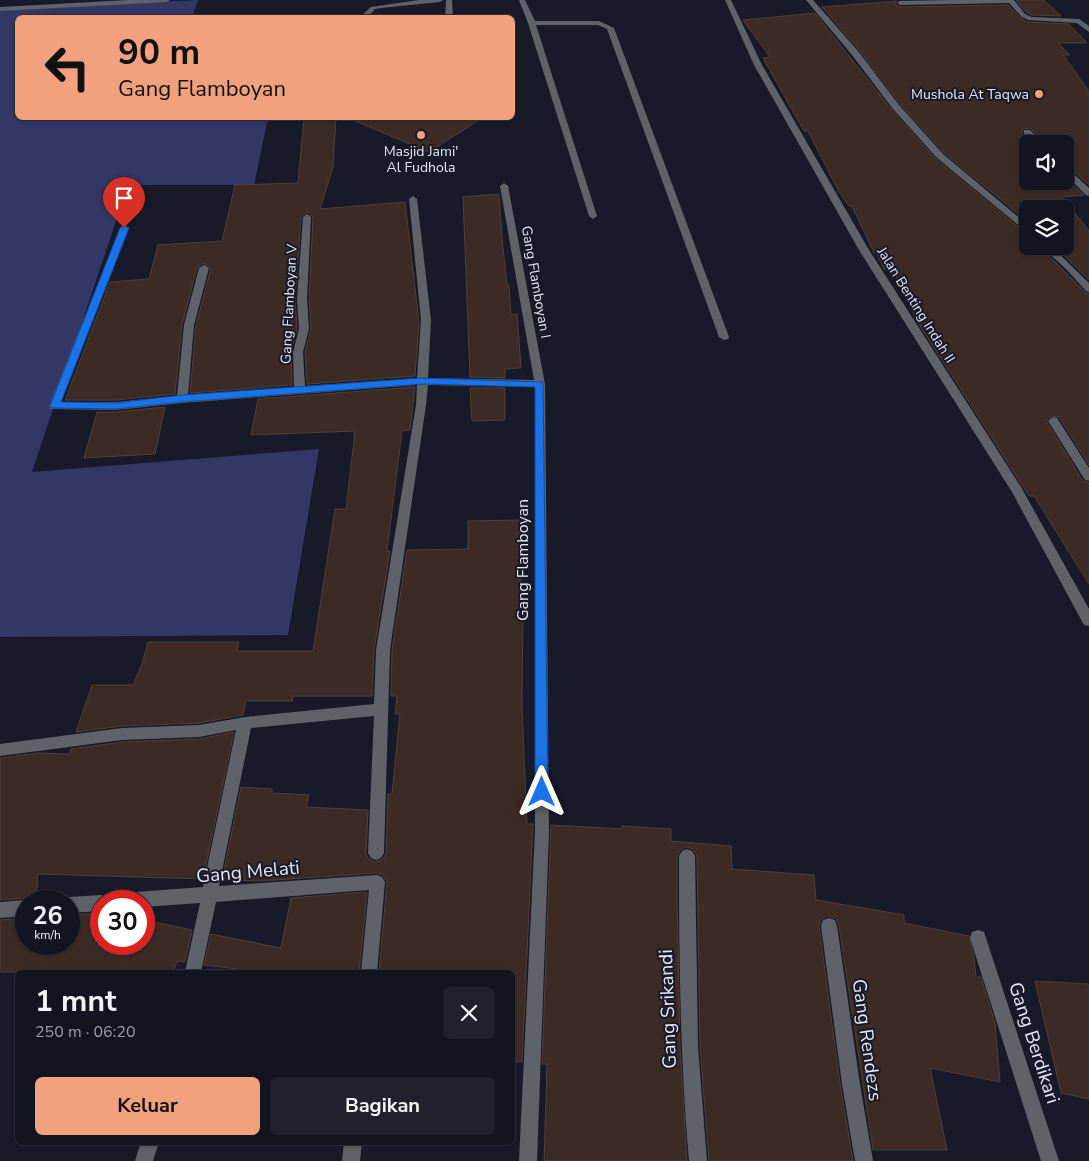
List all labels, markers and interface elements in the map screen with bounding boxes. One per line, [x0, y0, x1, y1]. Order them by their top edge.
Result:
text: 90 m [118, 29, 200, 76]
icon: left [35, 35, 100, 100]
text: Gang Flamboyan [118, 74, 286, 104]
place label: Mushola At Taqwa [911, 85, 1029, 104]
marker: Mushola At Taqwa [1033, 88, 1045, 100]
marker: Masjid Jami' Al Fudhola [415, 129, 427, 141]
map controls [1019, 135, 1074, 255]
button: sound [1019, 135, 1074, 190]
place label: Masjid Jami' Al Fudhola [384, 142, 458, 177]
pin [103, 177, 145, 228]
icon: arrive [110, 184, 138, 212]
button: layers [1019, 200, 1074, 255]
street label: Gang Flamboyan I [517, 224, 555, 340]
street label: Jalan Benting Indah II [872, 242, 959, 367]
street label: Gang Flamboyan V [276, 243, 302, 364]
street label: Gang Flamboyan [512, 499, 534, 621]
position arrow [515, 765, 567, 817]
street label: Gang Melati [195, 855, 301, 889]
speed limit sign: 30 [90, 890, 155, 955]
text: 26 [32, 899, 63, 933]
text: km/h [34, 927, 61, 943]
street label: Gang Srikandi [653, 949, 683, 1069]
street label: Gang Rendezs [846, 977, 888, 1103]
street label: Gang Berdikari [1002, 979, 1066, 1107]
text: 1 mnt [35, 981, 116, 1022]
button: close [443, 987, 495, 1039]
text: 250 m · 06:20 [35, 1021, 136, 1043]
button: Keluar [35, 1077, 260, 1135]
button: Bagikan [270, 1077, 495, 1135]

